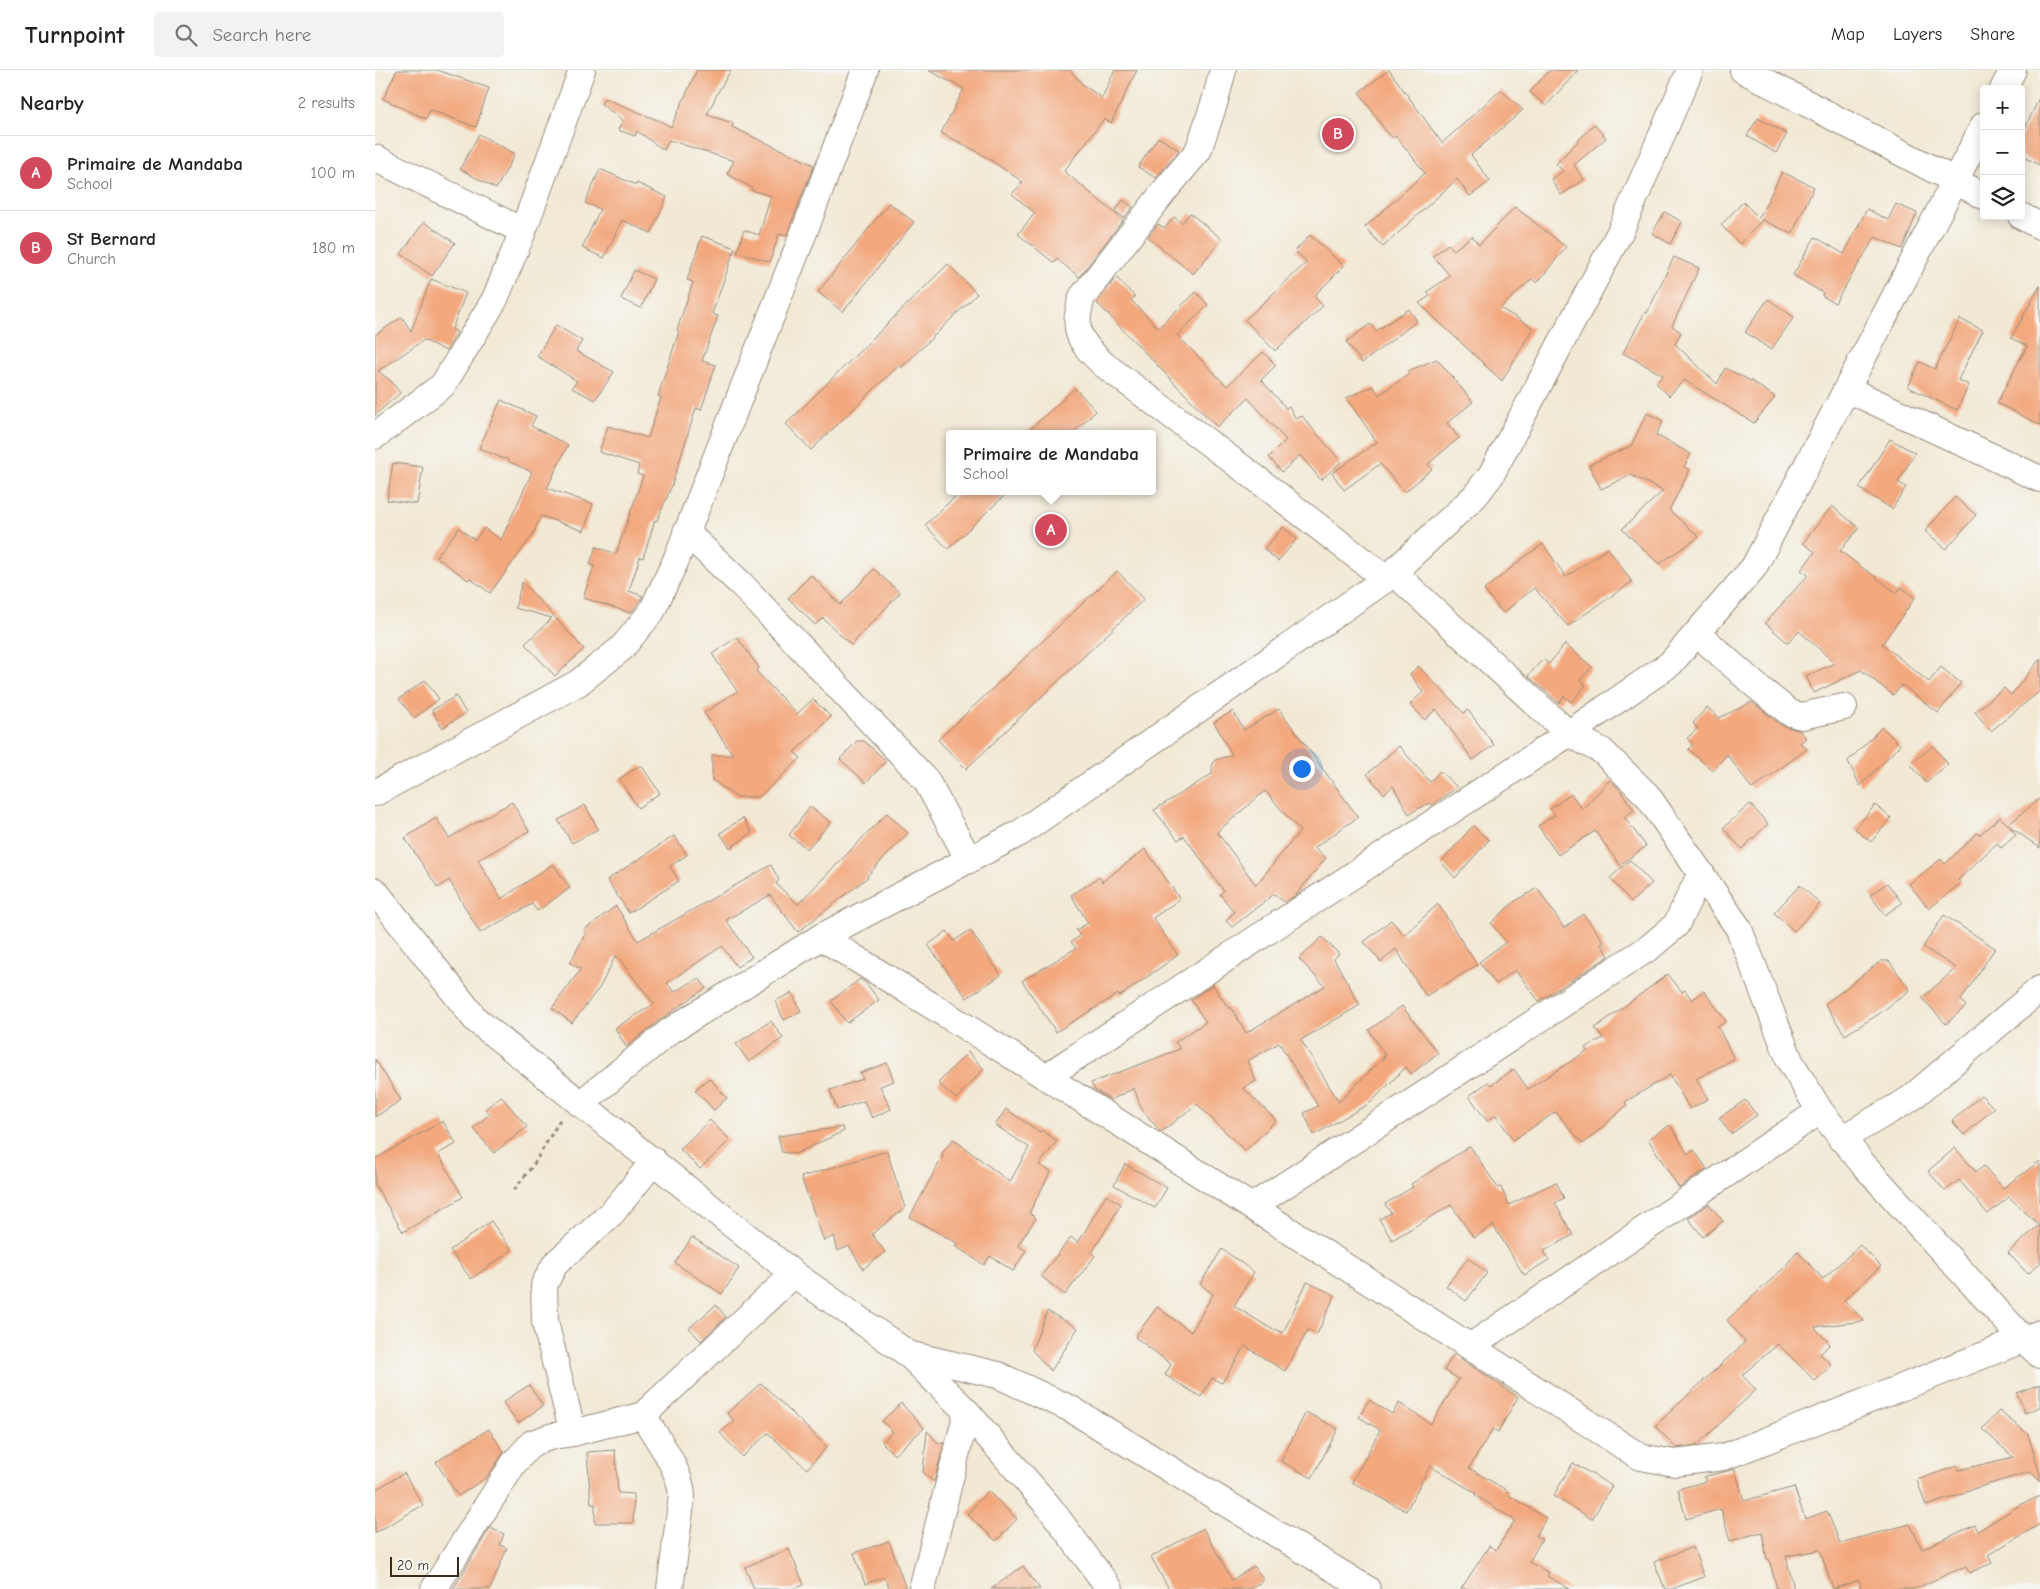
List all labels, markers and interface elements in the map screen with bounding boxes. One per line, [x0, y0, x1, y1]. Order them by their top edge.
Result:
search box [154, 12, 504, 57]
text: Turnpoint [25, 21, 124, 49]
icon: search [172, 21, 200, 49]
text: Search here [212, 24, 311, 46]
text: Map [1831, 24, 1865, 45]
text: Layers [1893, 24, 1942, 45]
text: Share [1970, 24, 2015, 45]
map controls [1980, 85, 2025, 220]
button: + [1980, 85, 2025, 130]
text: Nearby [20, 91, 84, 115]
text: 2 results [298, 94, 355, 112]
pin: B [1322, 115, 1354, 153]
button: − [1980, 130, 2025, 175]
text: Primaire de Mandaba [67, 153, 243, 175]
text: A [32, 164, 40, 182]
text: 100 m [311, 164, 355, 182]
text: School [67, 175, 113, 193]
button: layers [1980, 175, 2025, 220]
text: St Bernard [67, 228, 156, 250]
text: B [31, 239, 41, 257]
text: 180 m [312, 239, 355, 257]
text: Church [67, 250, 116, 268]
popup [946, 430, 1156, 495]
text: Primaire de Mandaba [963, 443, 1139, 465]
text: School [963, 465, 1009, 483]
pin: A [1035, 511, 1067, 549]
your location [1289, 756, 1315, 782]
scale bar [390, 1554, 459, 1577]
text: 20 m [397, 1557, 429, 1574]

